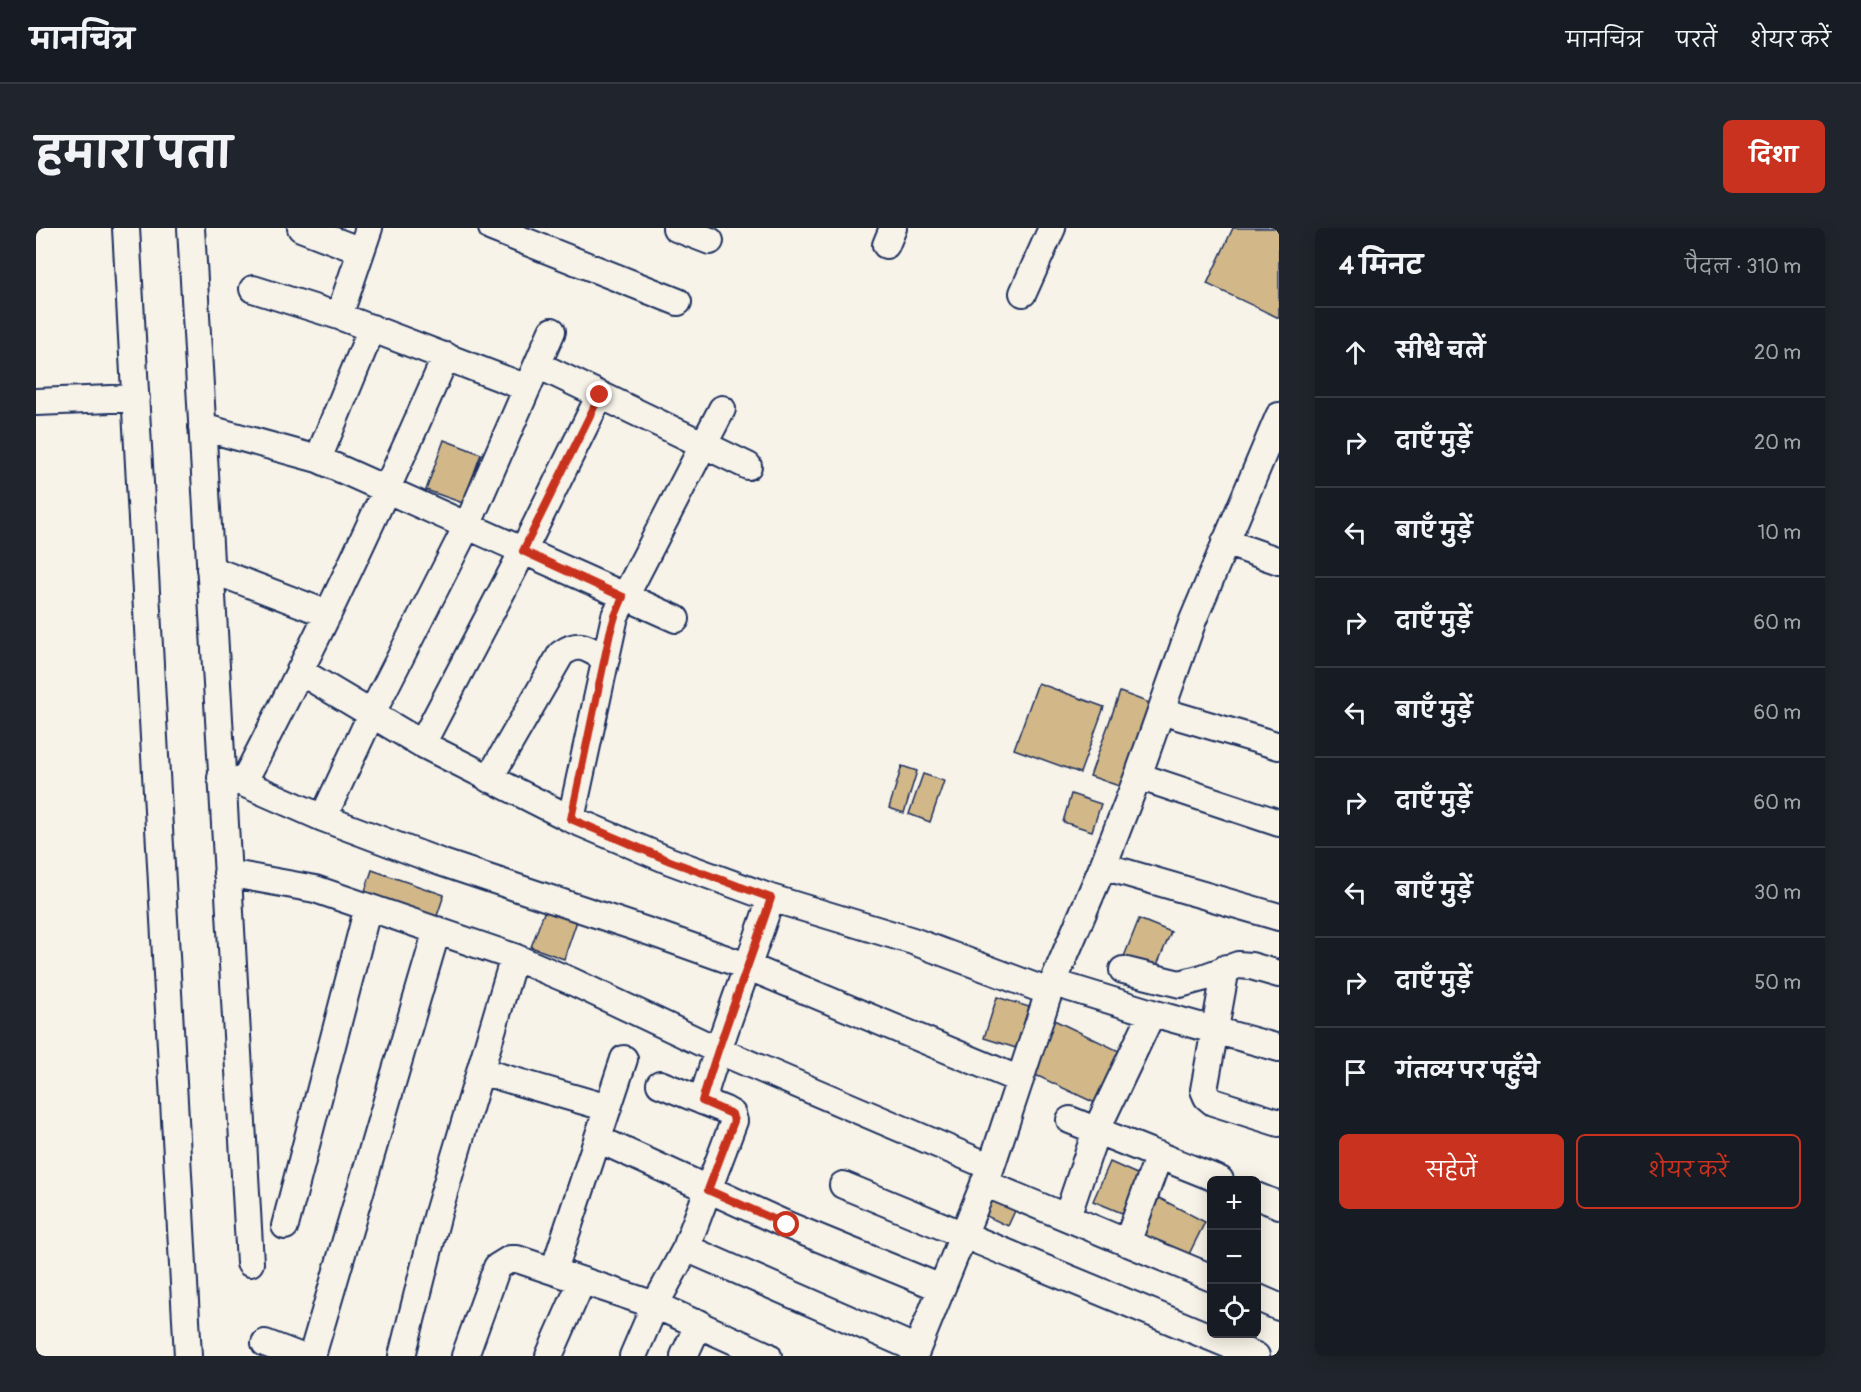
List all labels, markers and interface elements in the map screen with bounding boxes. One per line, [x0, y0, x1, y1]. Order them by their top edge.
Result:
text: मानचित्र [30, 23, 134, 58]
text: मानचित्र [1566, 27, 1643, 54]
text: परतें [1676, 27, 1717, 54]
text: शेयर करें [1750, 27, 1831, 54]
button: दिशा [1723, 120, 1825, 193]
text: हमारा पता [36, 128, 232, 180]
text: 4 मिनट [1339, 250, 1423, 282]
text: पैदल · 310 m [1685, 254, 1801, 279]
icon: ahead [1339, 336, 1372, 369]
text: सीधे चलें [1396, 337, 1485, 365]
text: 20 m [1754, 340, 1801, 365]
route end [586, 381, 612, 407]
icon: right [1339, 426, 1372, 459]
text: दाएँ मुड़ें [1396, 427, 1472, 455]
text: 20 m [1754, 430, 1801, 455]
icon: left [1339, 516, 1372, 549]
text: बाएँ मुड़ें [1396, 517, 1472, 545]
text: 10 m [1757, 520, 1801, 545]
icon: right [1339, 606, 1372, 639]
text: दाएँ मुड़ें [1396, 607, 1472, 635]
text: 60 m [1754, 610, 1801, 635]
icon: left [1339, 696, 1372, 729]
text: बाएँ मुड़ें [1396, 697, 1472, 725]
text: 60 m [1754, 700, 1801, 725]
icon: right [1339, 786, 1372, 819]
text: दाएँ मुड़ें [1396, 787, 1472, 815]
text: 60 m [1754, 790, 1801, 815]
icon: left [1339, 876, 1372, 909]
text: बाएँ मुड़ें [1396, 877, 1472, 905]
text: 30 m [1754, 880, 1801, 905]
icon: right [1339, 966, 1372, 999]
text: दाएँ मुड़ें [1396, 967, 1472, 995]
text: 50 m [1754, 970, 1801, 995]
icon: arrive [1339, 1056, 1372, 1089]
text: गंतव्य पर पहुँचे [1396, 1057, 1539, 1085]
button: सहेजें [1339, 1134, 1564, 1209]
button: शेयर करें [1576, 1134, 1801, 1209]
map controls [1207, 1176, 1261, 1338]
button: + [1207, 1176, 1261, 1230]
route start [773, 1211, 799, 1237]
button: − [1207, 1230, 1261, 1284]
button: locate [1207, 1284, 1261, 1338]

